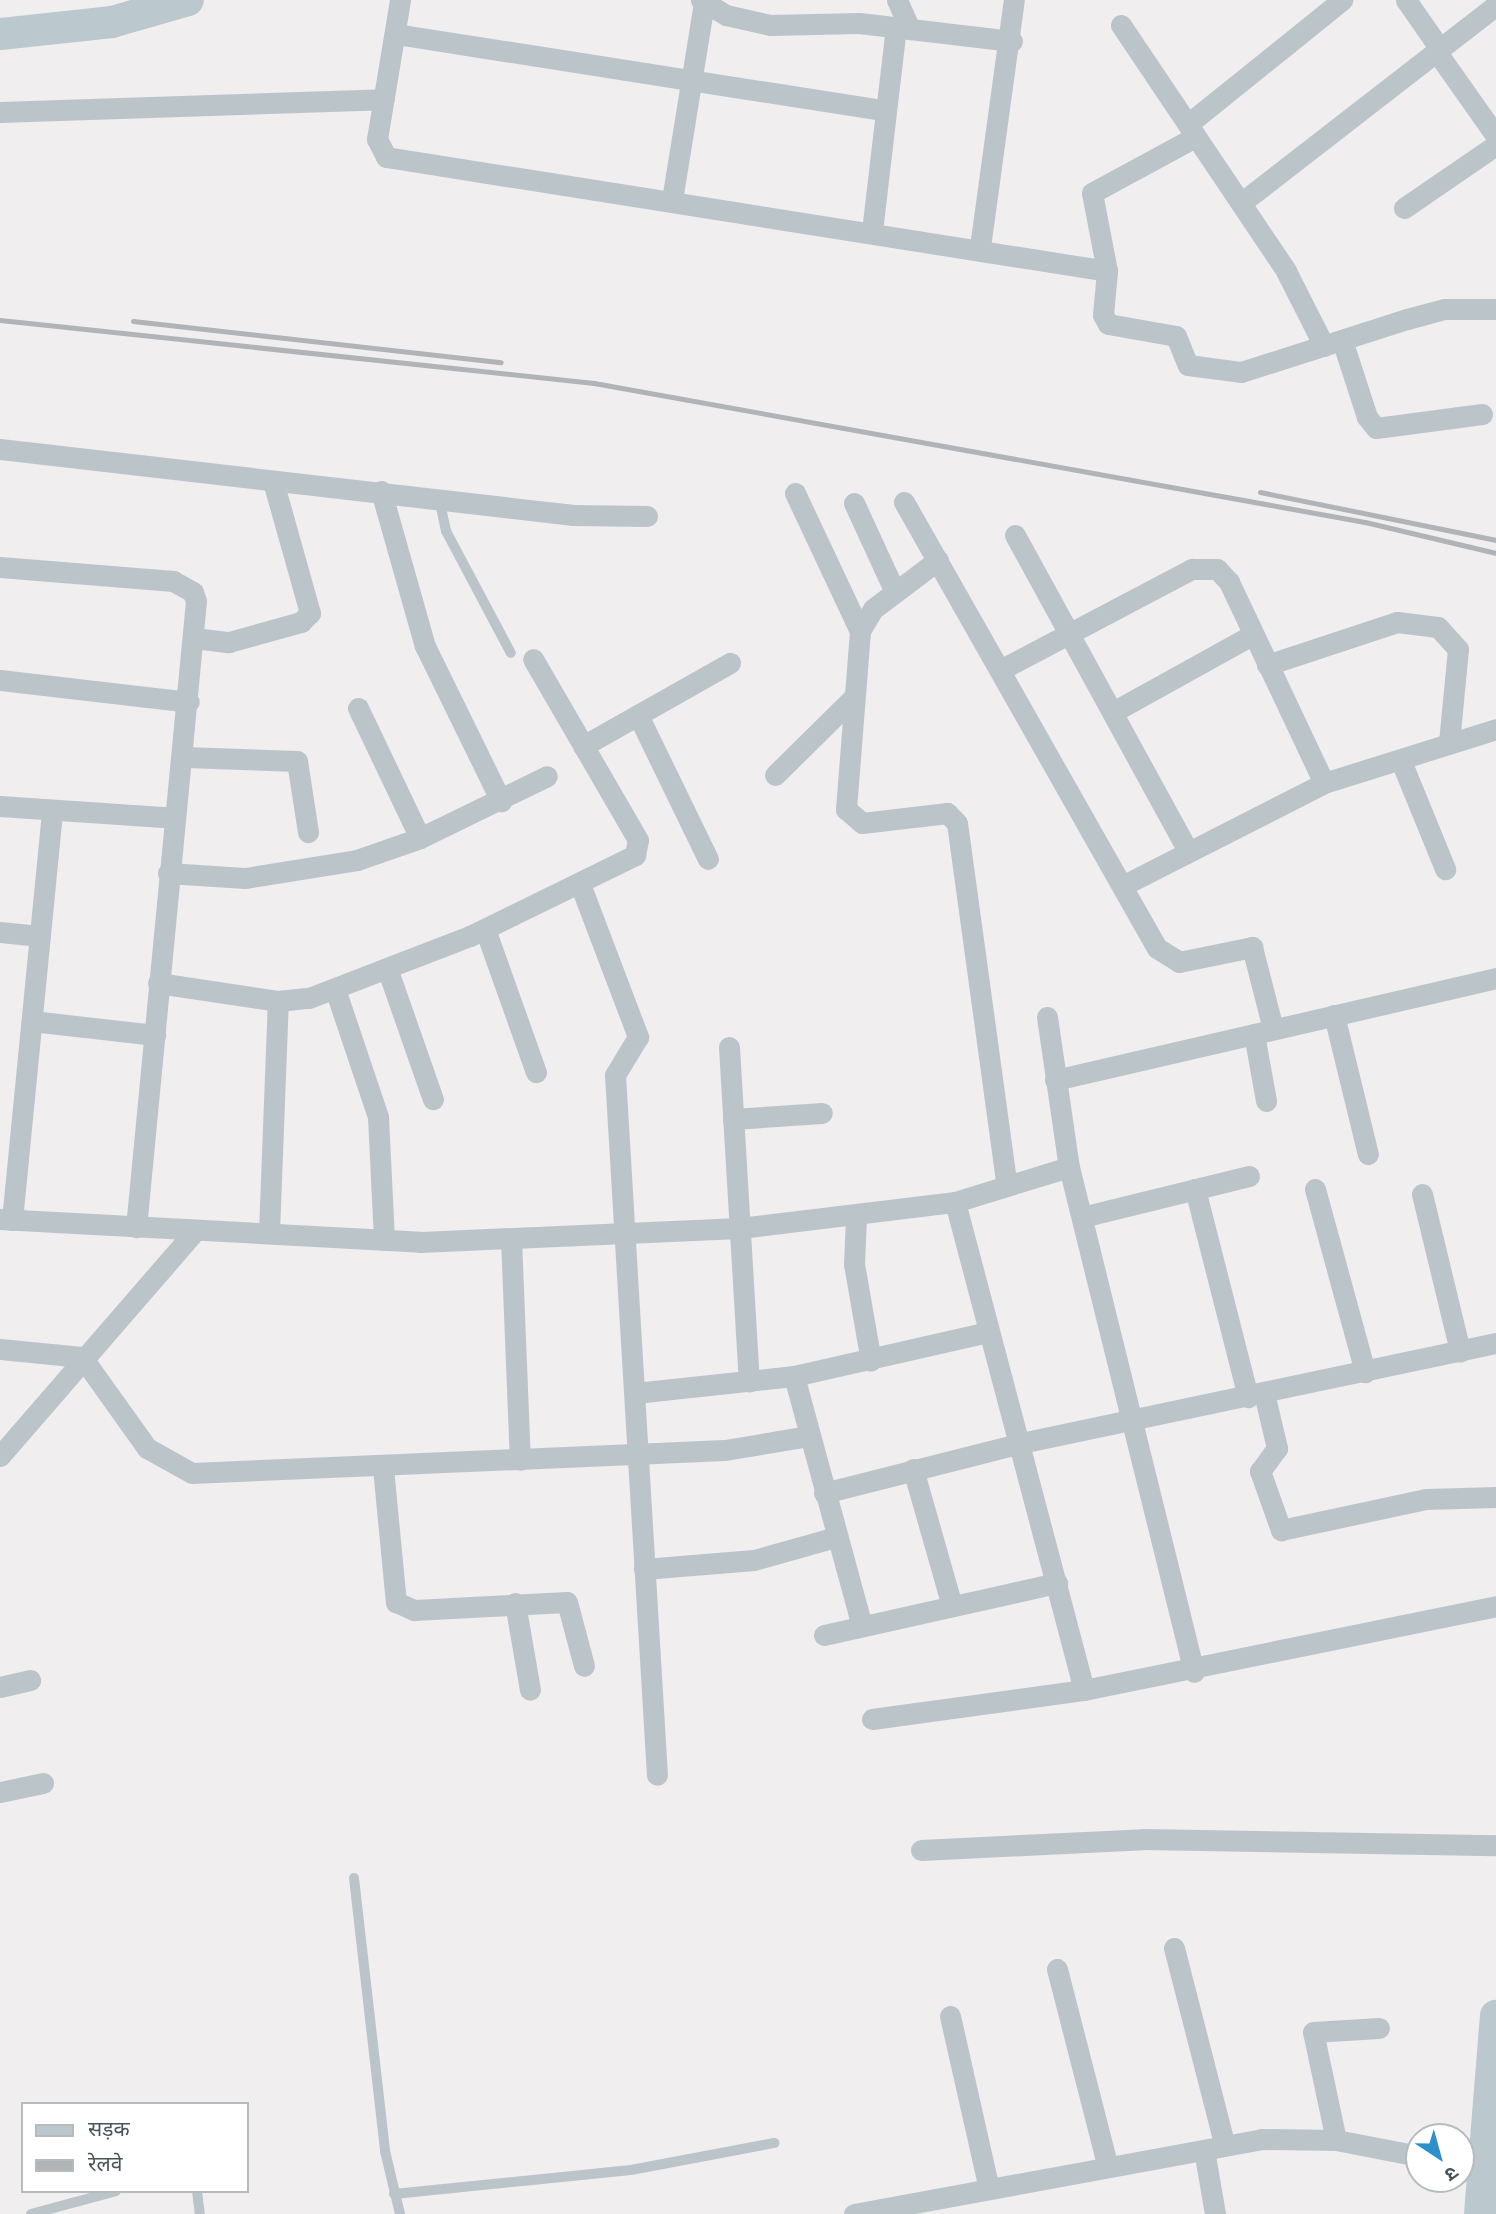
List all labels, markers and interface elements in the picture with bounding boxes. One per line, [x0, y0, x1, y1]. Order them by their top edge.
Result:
legend [21, 2102, 248, 2193]
text: सड़क [88, 2117, 130, 2141]
north arrow [1405, 2123, 1475, 2193]
text: रेलवे [88, 2152, 123, 2176]
text: उ [1440, 2161, 1462, 2186]

